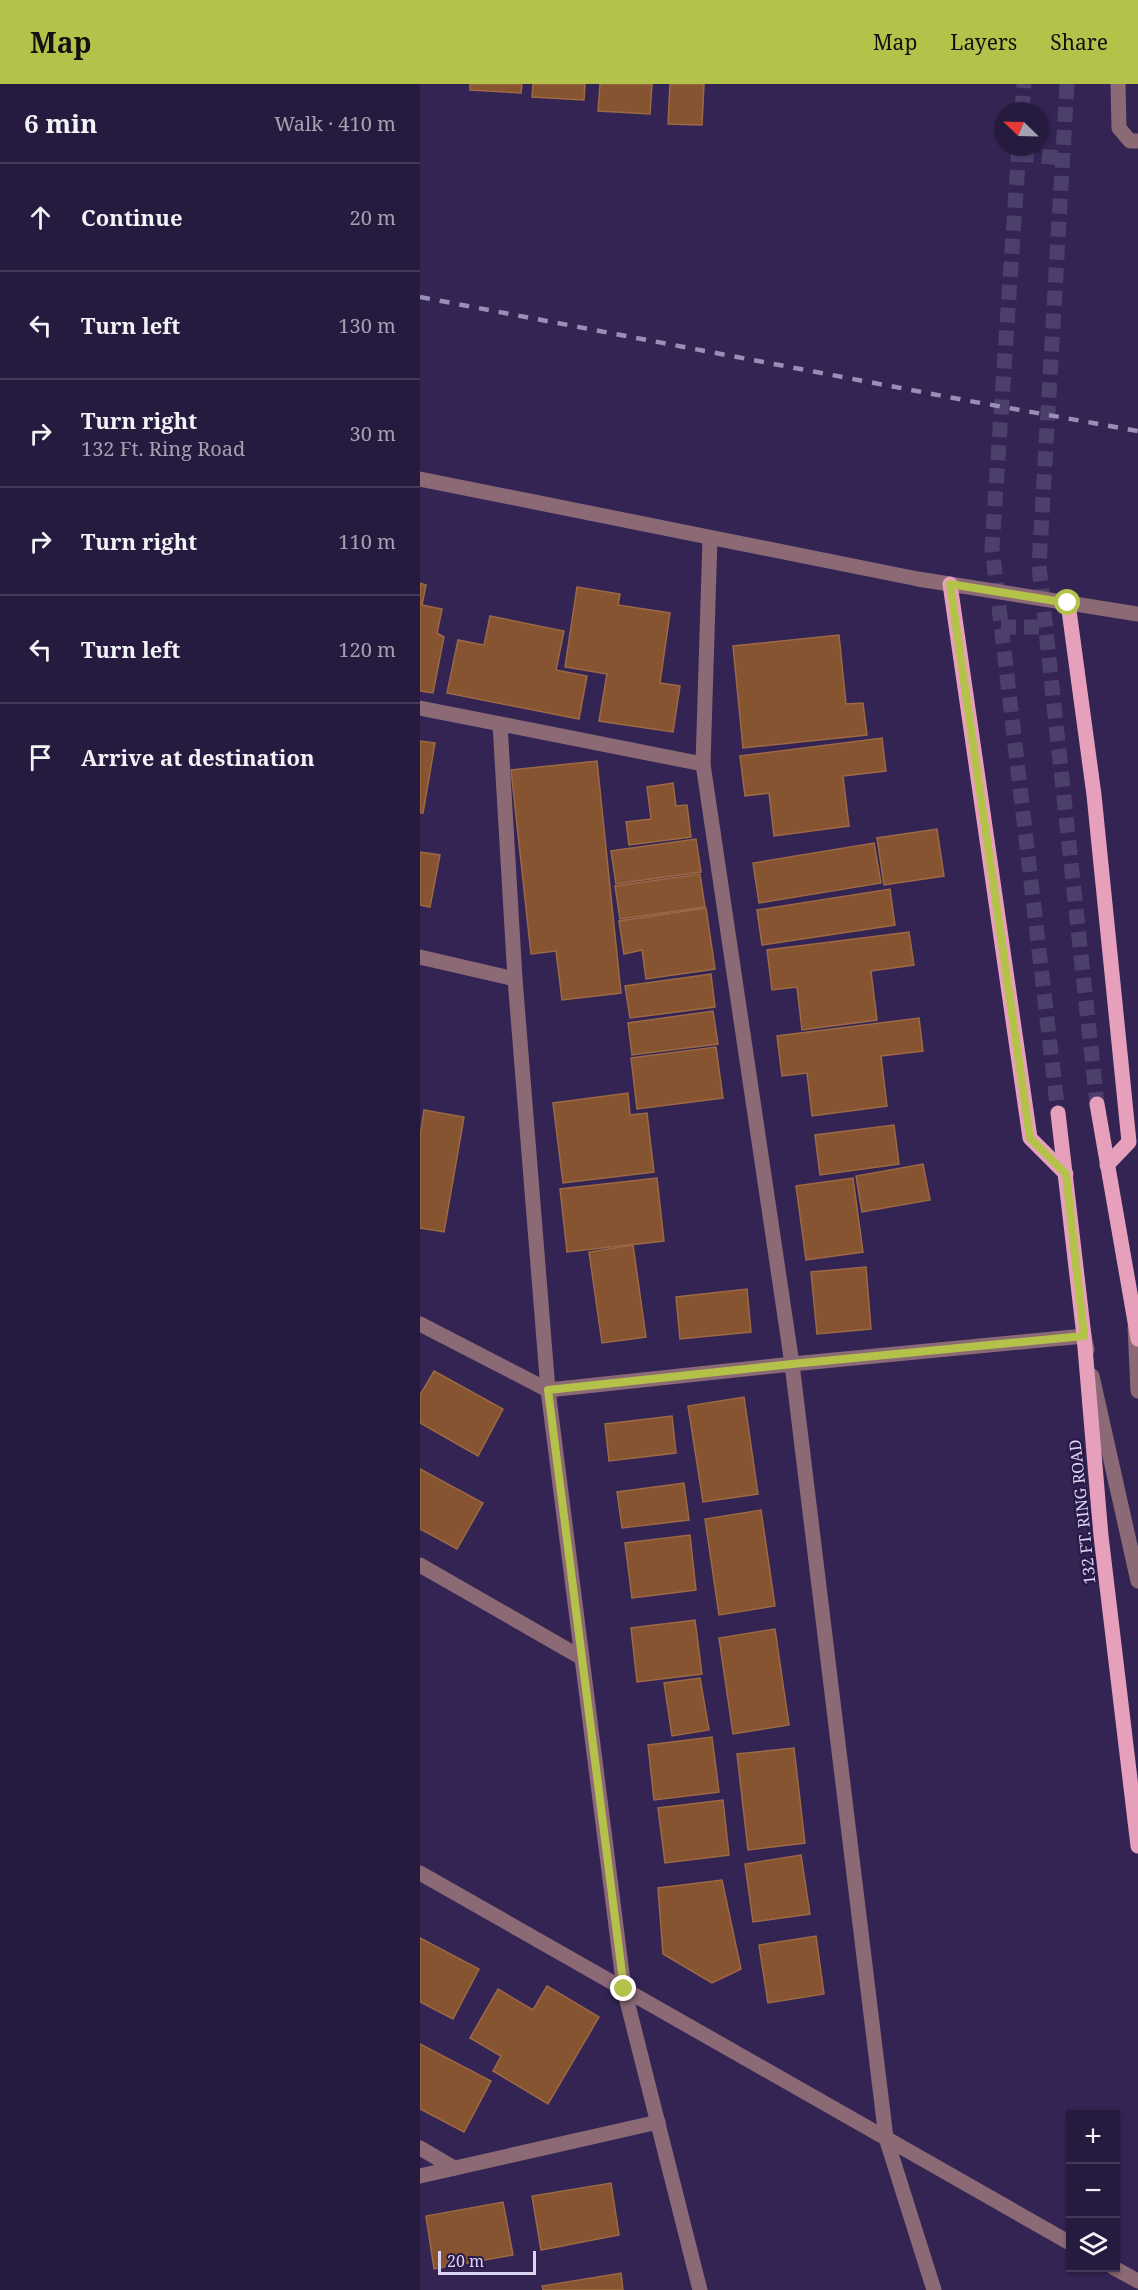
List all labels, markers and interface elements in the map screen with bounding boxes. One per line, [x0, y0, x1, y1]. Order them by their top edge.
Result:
text: Map [30, 23, 92, 61]
text: Map [873, 28, 917, 56]
text: Layers [950, 28, 1017, 56]
text: Share [1050, 28, 1108, 56]
north arrow [994, 102, 1048, 156]
text: 6 min [24, 105, 98, 141]
text: Walk · 410 m [274, 110, 396, 137]
icon: ahead [24, 201, 57, 234]
text: Continue [81, 202, 183, 232]
text: 20 m [350, 204, 396, 231]
icon: left [24, 309, 57, 342]
text: Turn left [81, 310, 180, 340]
text: 130 m [338, 312, 396, 339]
text: Turn right [81, 405, 197, 435]
icon: right [24, 417, 57, 450]
text: 30 m [350, 420, 396, 447]
text: 132 Ft. Ring Road [81, 435, 245, 462]
icon: right [24, 525, 57, 558]
text: Turn right [81, 526, 197, 556]
text: 110 m [338, 528, 396, 555]
route start [1054, 589, 1080, 615]
icon: left [24, 633, 57, 666]
text: Turn left [81, 634, 180, 664]
text: 120 m [338, 636, 396, 663]
icon: arrive [24, 741, 57, 774]
text: Arrive at destination [81, 742, 315, 772]
street label: 132 FT. RING ROAD [1063, 1438, 1101, 1586]
route end [610, 1975, 636, 2001]
map controls [1066, 2110, 1120, 2272]
button: + [1066, 2110, 1120, 2164]
button: − [1066, 2164, 1120, 2218]
button: layers [1066, 2218, 1120, 2272]
scale bar [438, 2248, 536, 2276]
text: 20 m [447, 2250, 484, 2272]

